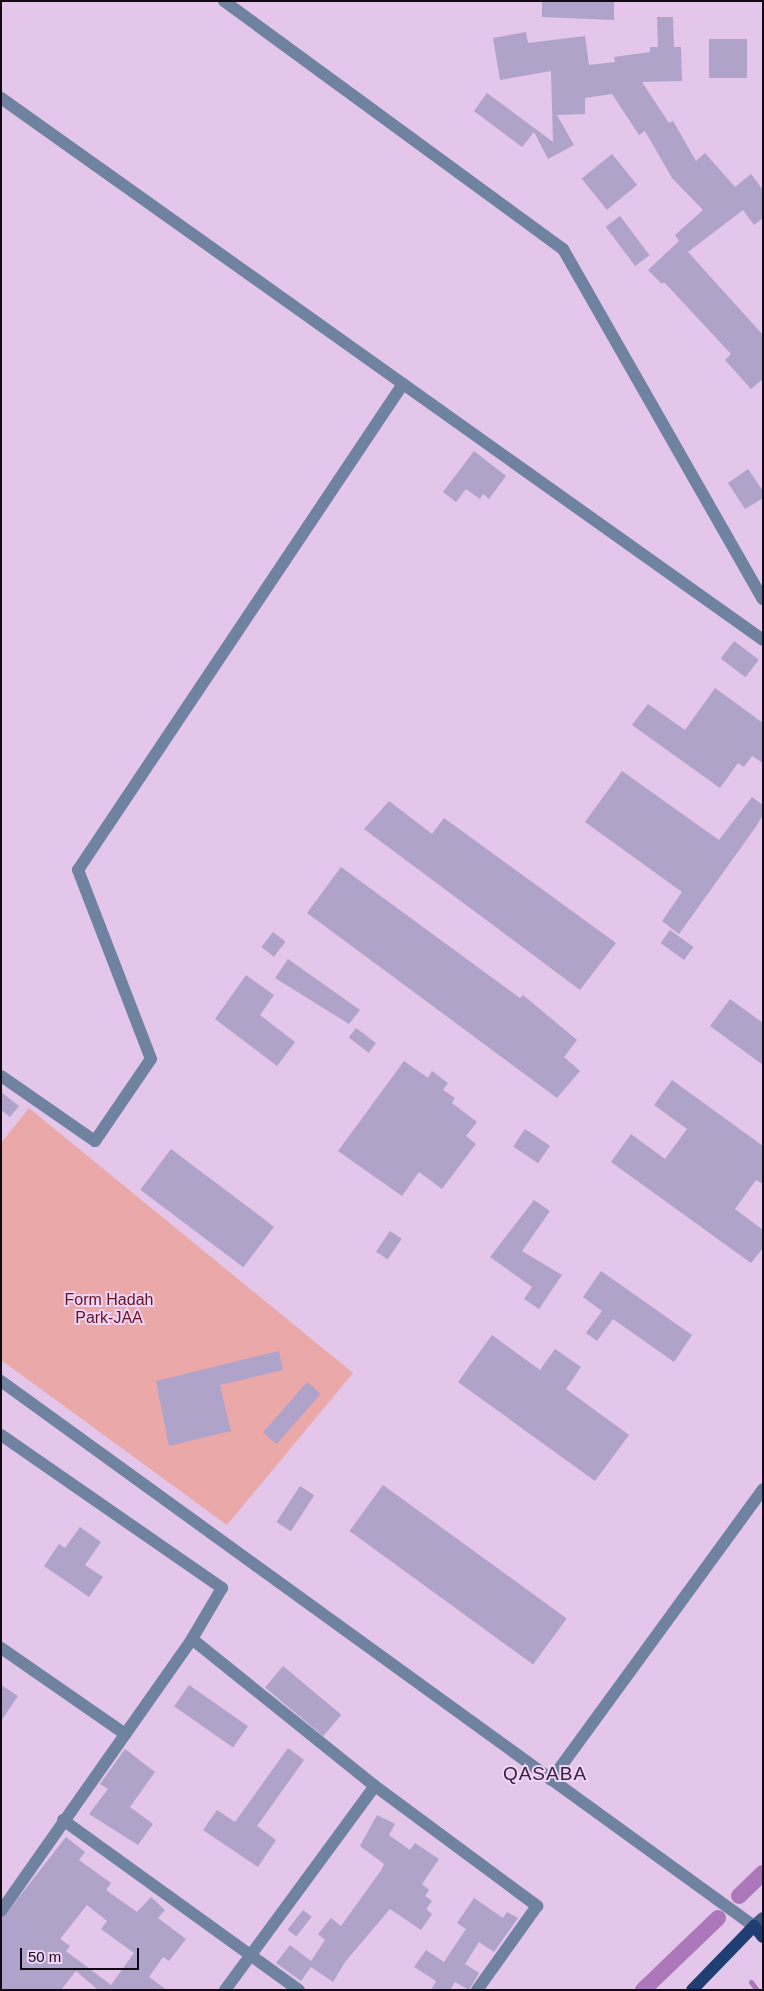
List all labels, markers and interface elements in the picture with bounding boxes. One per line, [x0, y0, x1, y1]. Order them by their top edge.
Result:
park label: Form Hadah Park-JAA [65, 1290, 153, 1328]
district label: QASABA [502, 1763, 588, 1785]
scale bar [22, 1938, 141, 1970]
text: 50 m [28, 1948, 61, 1965]

